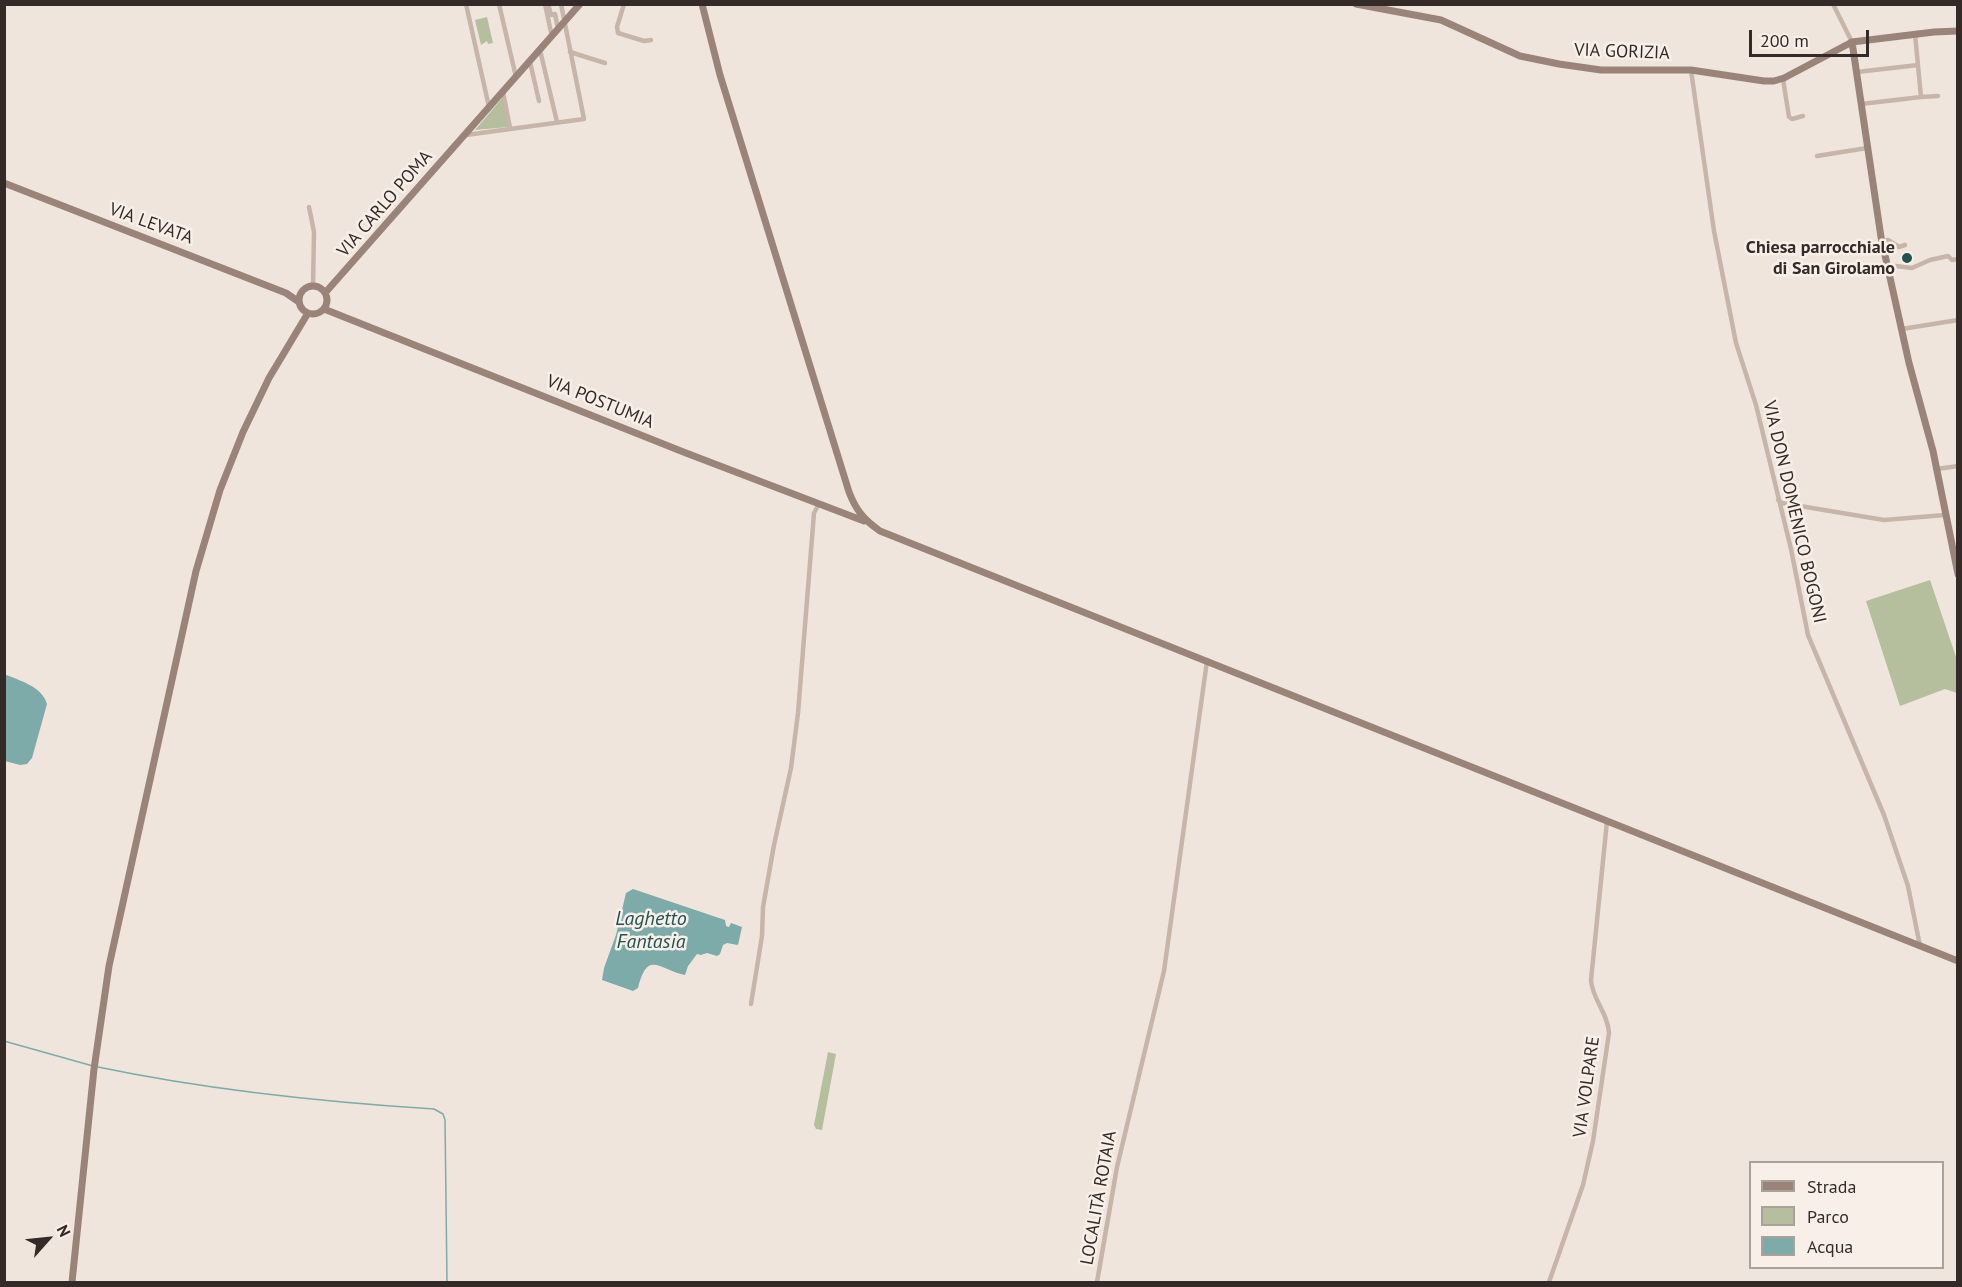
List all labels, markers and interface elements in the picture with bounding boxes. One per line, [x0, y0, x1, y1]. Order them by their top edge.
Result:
scale bar [1752, 18, 1872, 56]
text: 200 m [1760, 29, 1809, 52]
street label: VIA GORIZIA [1574, 40, 1670, 64]
street label: VIA CARLO POMA [333, 146, 437, 262]
street label: VIA LEVATA [106, 199, 196, 249]
place label: Chiesa parrocchiale di San Girolamo [1746, 237, 1895, 280]
marker: Chiesa parrocchiale di San Girolamo [1900, 251, 1914, 265]
street label: VIA POSTUMIA [543, 371, 657, 433]
street label: VIA DON DOMENICO BOGONI [1758, 399, 1830, 625]
water label: Laghetto Fantasia [615, 907, 687, 954]
street label: VIA VOLPARE [1569, 1035, 1605, 1139]
street label: LOCALITÀ ROTAIA [1077, 1129, 1121, 1267]
legend [1749, 1161, 1944, 1269]
text: Strada [1807, 1175, 1856, 1198]
text: Parco [1807, 1205, 1849, 1228]
north arrow [18, 1209, 78, 1269]
text: N [53, 1222, 75, 1240]
text: Acqua [1807, 1235, 1853, 1258]

